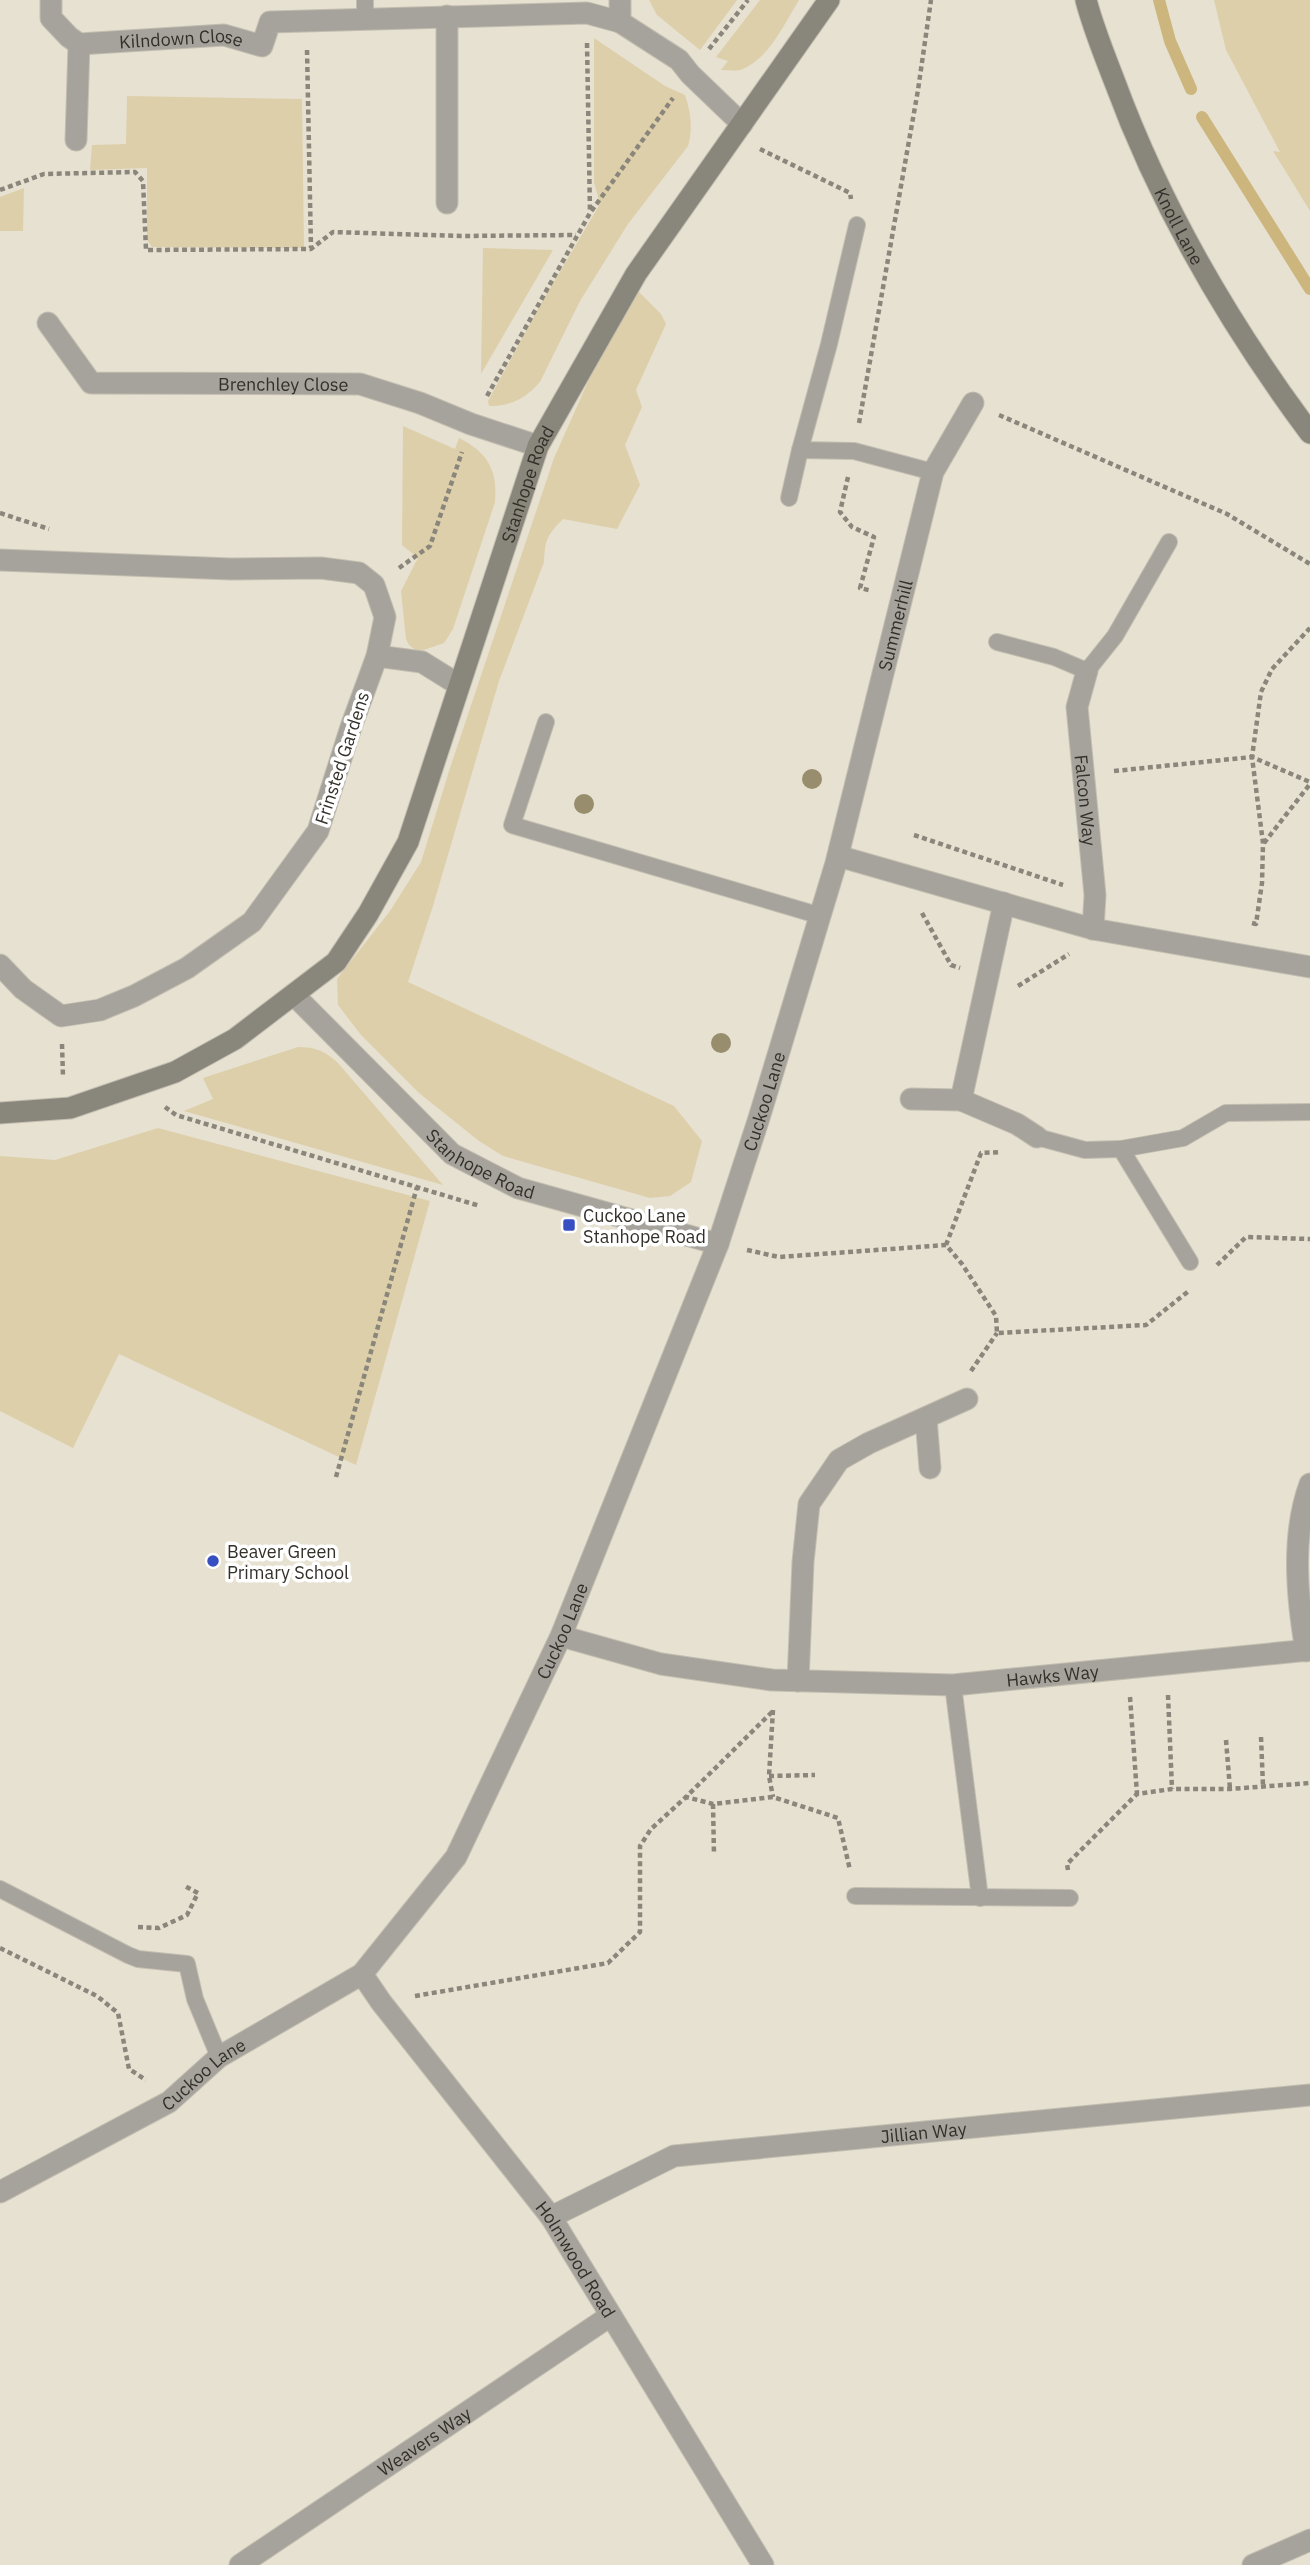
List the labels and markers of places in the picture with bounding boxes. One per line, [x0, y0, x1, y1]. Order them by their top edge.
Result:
place label: Cuckoo Lane Stanhope Road [583, 1204, 706, 1248]
marker: Cuckoo Lane Stanhope Road [561, 1217, 577, 1233]
place label: Beaver Green Primary School [227, 1540, 349, 1584]
marker: Beaver Green Primary School [205, 1553, 221, 1569]

